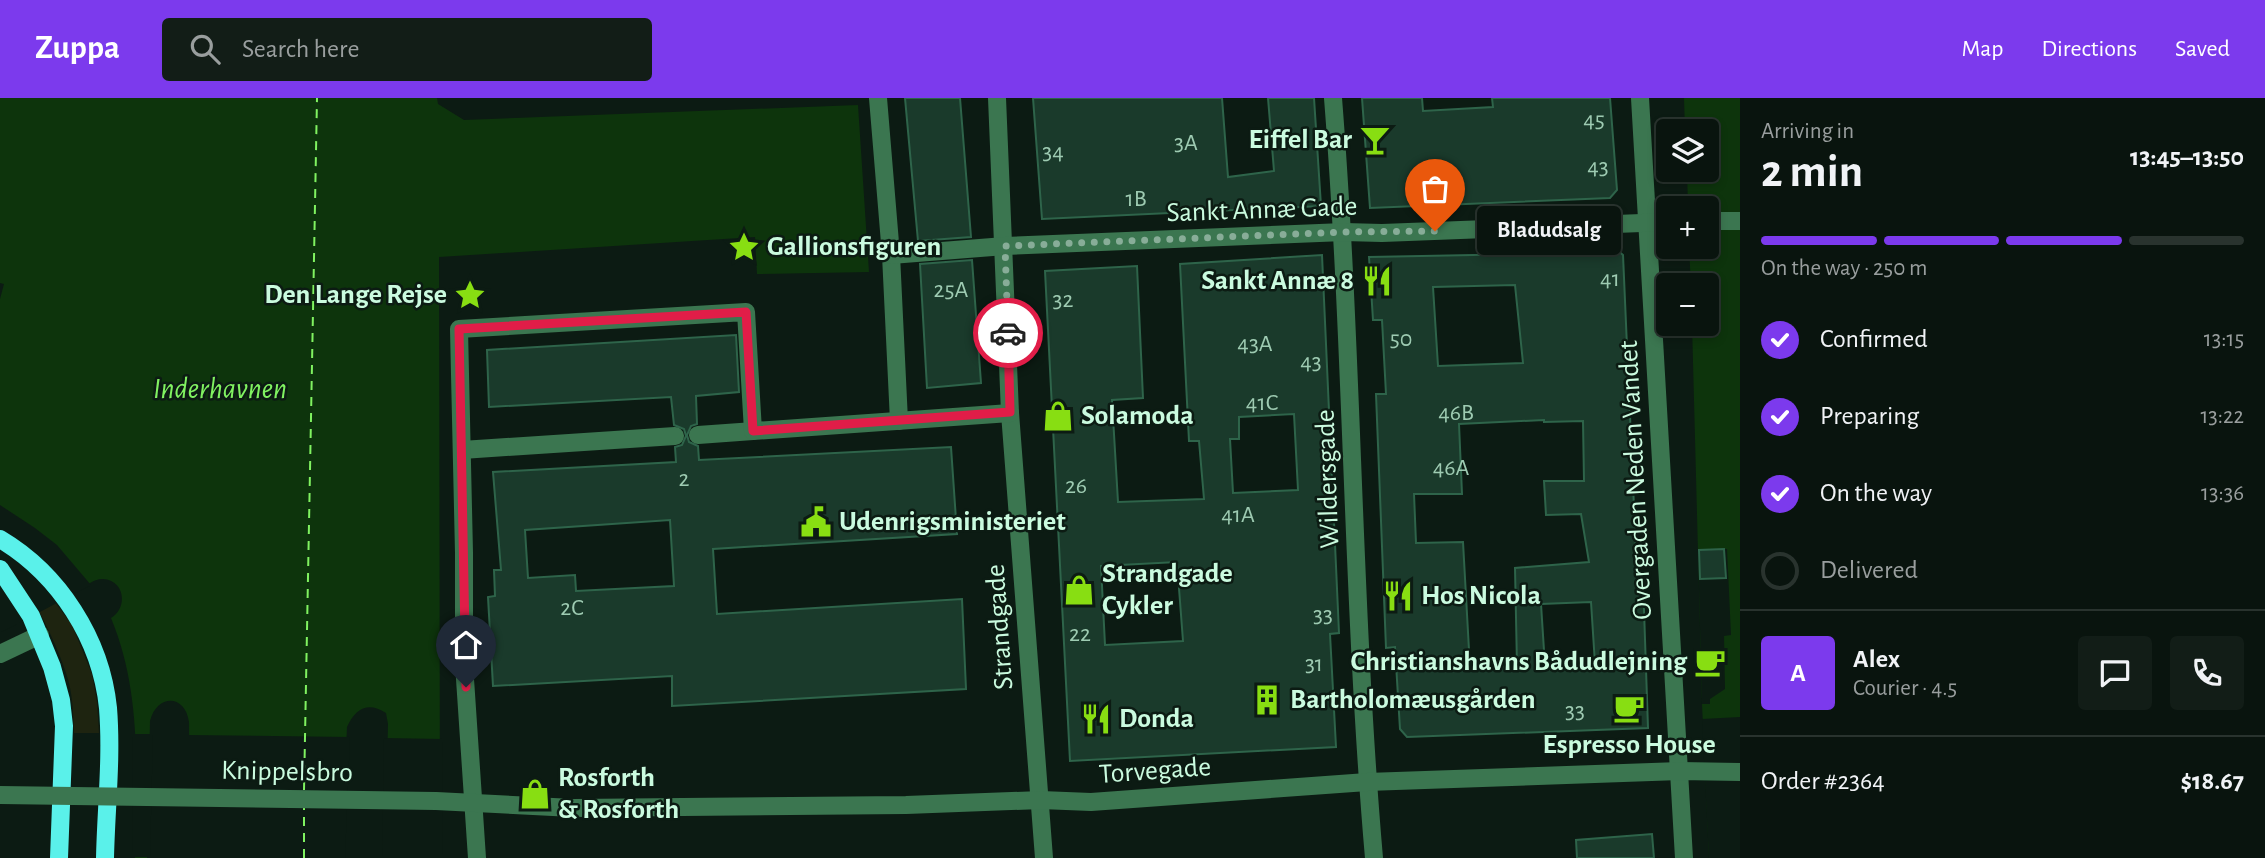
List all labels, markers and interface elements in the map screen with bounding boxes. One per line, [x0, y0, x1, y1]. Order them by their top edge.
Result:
search box [162, 18, 652, 81]
icon: search [186, 30, 224, 68]
text: Zuppa [35, 32, 120, 65]
text: Search here [242, 36, 359, 62]
text: Map [1961, 37, 2003, 61]
text: Directions [2041, 37, 2137, 61]
text: Saved [2175, 37, 2230, 61]
house number: 45 [1583, 108, 1605, 132]
map controls [1656, 119, 1719, 336]
button: layers [1656, 119, 1719, 182]
text: Arriving in [1761, 120, 1854, 143]
bar icon: Eiffel Bar [1358, 123, 1392, 157]
place label: Eiffel Bar [1249, 126, 1352, 154]
house number: 3A [1174, 131, 1198, 155]
house number: 34 [1042, 140, 1064, 164]
text: 13:45–13:50 [2130, 144, 2244, 170]
text: 2 min [1761, 149, 1863, 195]
house number: 43 [1587, 155, 1609, 179]
pin [1405, 159, 1465, 231]
icon: bag [1416, 170, 1454, 208]
house number: 1B [1125, 187, 1147, 211]
street label: Sankt Annæ Gade [1166, 193, 1358, 227]
button: + [1656, 196, 1719, 259]
callout: Bladudsalg [1477, 206, 1620, 256]
text: Bladudsalg [1497, 219, 1601, 242]
place icon: Gallionsfiguren [727, 230, 761, 264]
place label: Gallionsfiguren [767, 233, 941, 261]
text: On the way · 250 m [1761, 257, 1928, 280]
restaurant icon: Sankt Annæ 8 [1360, 264, 1394, 298]
place label: Sankt Annæ 8 [1201, 267, 1354, 295]
house number: 41 [1600, 267, 1620, 291]
button: − [1656, 273, 1719, 336]
place icon: Den Lange Rejse [453, 278, 487, 312]
house number: 25A [934, 278, 969, 302]
place label: Den Lange Rejse [264, 281, 447, 309]
house number: 32 [1053, 288, 1073, 312]
courier [973, 298, 1043, 368]
icon: car [989, 314, 1027, 352]
icon: check [1761, 321, 1799, 359]
text: Confirmed [1820, 326, 1928, 352]
house number: 50 [1390, 327, 1412, 351]
text: 13:15 [2204, 328, 2244, 351]
house number: 43A [1237, 332, 1273, 356]
street label: Overgaden Neden Vandet [1615, 340, 1657, 620]
house number: 43 [1300, 350, 1322, 374]
water label: Inderhavnen [153, 374, 287, 404]
house number: 41C [1246, 391, 1278, 415]
icon: check [1761, 398, 1799, 436]
shop icon: Solamoda [1041, 399, 1075, 433]
house number: 46B [1438, 401, 1474, 425]
place label: Solamoda [1081, 402, 1194, 430]
text: Preparing [1820, 403, 1919, 429]
text: 13:22 [2200, 405, 2244, 428]
street label: Wildersgade [1312, 409, 1344, 549]
house number: 46A [1433, 456, 1469, 480]
house number: 2 [679, 467, 690, 491]
house number: 26 [1065, 474, 1087, 498]
icon: check [1761, 475, 1799, 513]
text: On the way [1820, 480, 1932, 506]
text: 13:36 [2201, 482, 2244, 505]
house number: 41A [1221, 503, 1255, 527]
public building icon: Udenrigsministeriet [799, 505, 833, 539]
place label: Udenrigsministeriet [839, 508, 1066, 536]
text: Delivered [1820, 557, 1918, 583]
place label: Strandgade Cykler [1102, 560, 1233, 620]
street label: Strandgade [982, 563, 1018, 691]
shop icon: Strandgade Cykler [1062, 573, 1096, 607]
restaurant icon: Hos Nicola [1381, 579, 1415, 613]
place label: Hos Nicola [1421, 582, 1541, 610]
house number: 2C [560, 596, 584, 620]
house number: 33 [1313, 603, 1333, 627]
pin [436, 615, 496, 687]
house number: 22 [1069, 622, 1091, 646]
icon: home [447, 626, 485, 664]
button: chat [2078, 636, 2152, 710]
button: phone [2170, 636, 2244, 710]
cafe icon: Christianshavns Bådudlejning [1693, 645, 1727, 679]
text: Alex [1853, 646, 1900, 672]
place label: Christianshavns Bådudlejning [1351, 648, 1688, 676]
house number: 31 [1305, 652, 1323, 676]
text: A [1790, 660, 1806, 686]
text: Courier · 4.5 [1853, 677, 1957, 700]
building icon: Bartholomæusgården [1250, 683, 1284, 717]
place label: Bartholomæusgården [1290, 686, 1535, 714]
cafe icon: Espresso House [1612, 691, 1646, 725]
house number: 33 [1565, 699, 1585, 723]
restaurant icon: Donda [1079, 702, 1113, 736]
place label: Donda [1119, 705, 1194, 733]
place label: Espresso House [1542, 731, 1716, 759]
street label: Torvegade [1098, 753, 1212, 789]
street label: Knippelsbro [221, 757, 353, 787]
place label: Rosforth & Rosforth [558, 764, 679, 824]
text: Order #2364 [1761, 768, 1885, 794]
text: $18.67 [2180, 768, 2244, 794]
shop icon: Rosforth & Rosforth [518, 777, 552, 811]

